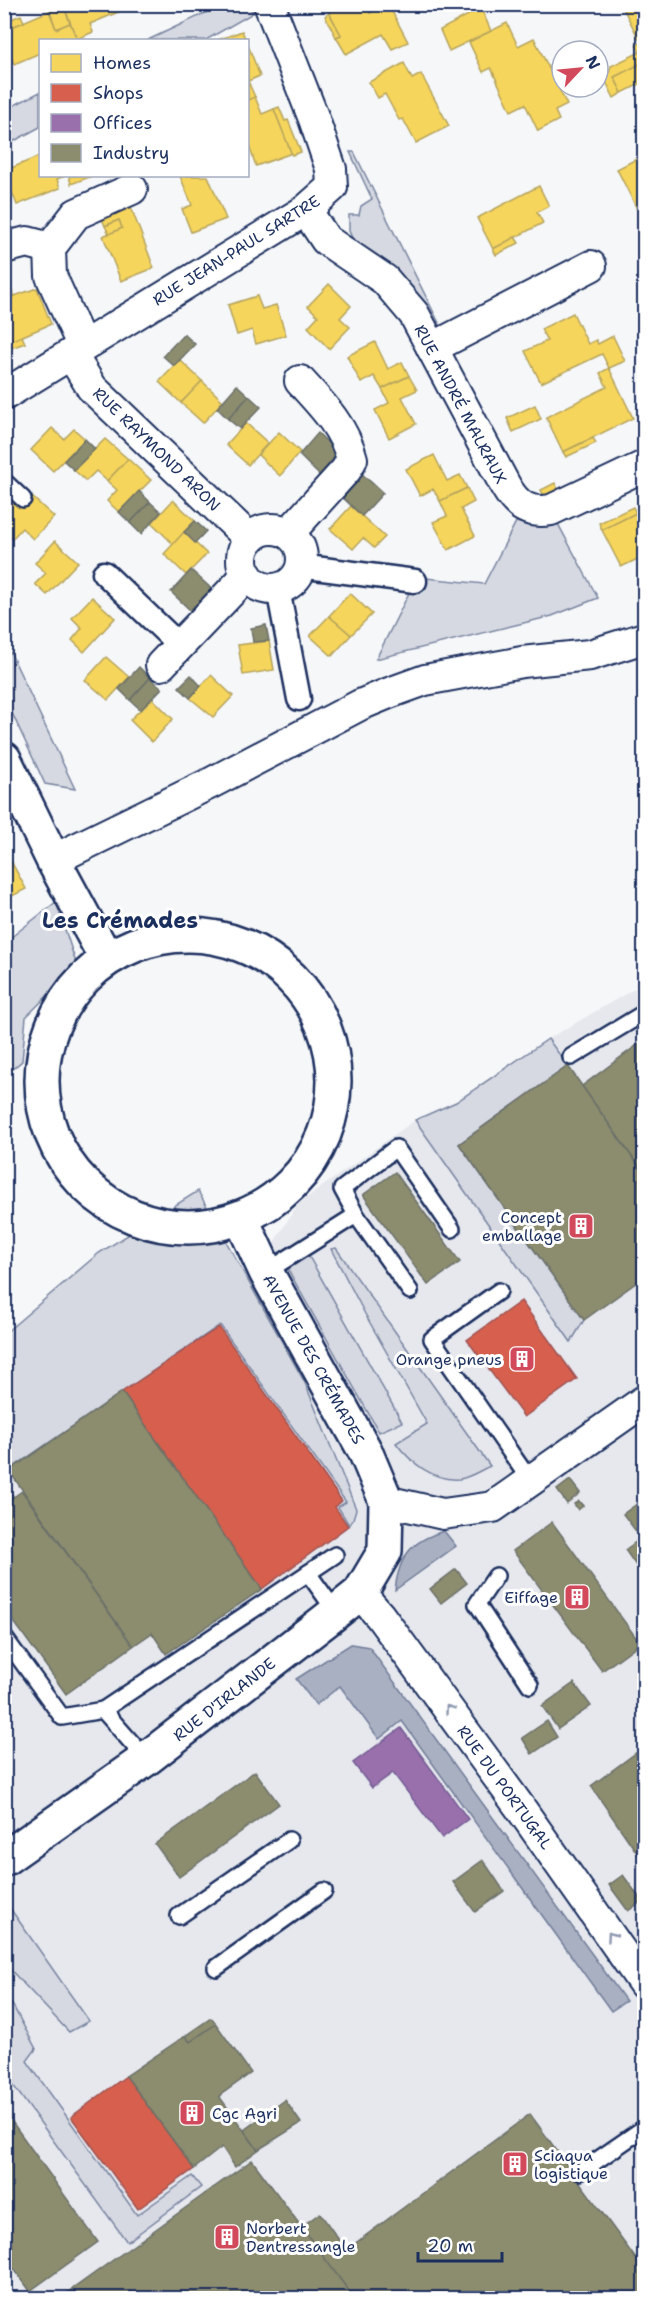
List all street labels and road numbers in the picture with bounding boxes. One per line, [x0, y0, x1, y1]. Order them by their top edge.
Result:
street label: RUE JEAN-PAUL SARTRE [149, 190, 324, 311]
street label: RUE ANDRÉ MALRAUX [410, 321, 512, 488]
street label: RUE RAYMOND ARON [88, 383, 225, 516]
street label: AVENUE DES CRÉMADES [258, 1271, 369, 1448]
street label: RUE D'IRLANDE [169, 1653, 280, 1746]
street label: RUE DU PORTUGAL [452, 1721, 557, 1854]

